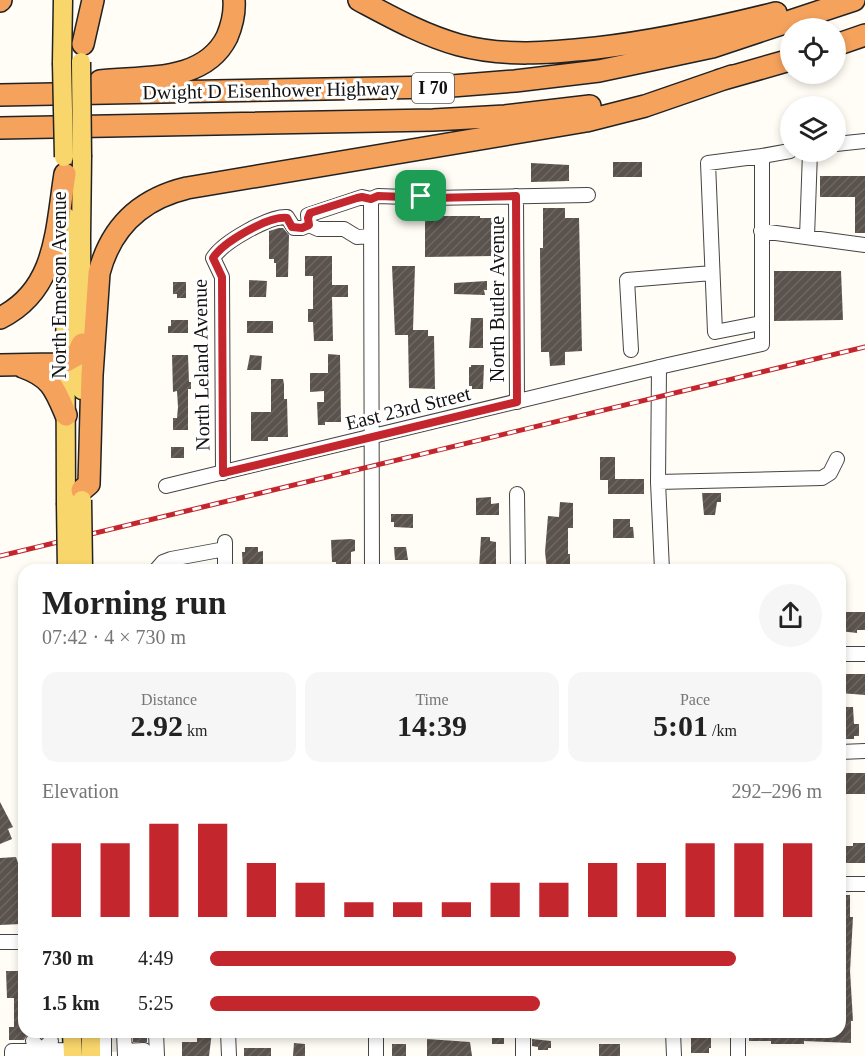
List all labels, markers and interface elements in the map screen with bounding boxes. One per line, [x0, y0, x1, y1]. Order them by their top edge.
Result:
map controls [780, 18, 846, 162]
button: locate [780, 18, 846, 84]
road number: I 70 [412, 73, 454, 103]
street label: Dwight D Eisenhower Highway [142, 77, 400, 104]
button: layers [780, 96, 846, 162]
pin [395, 170, 446, 221]
icon: arrive [404, 179, 437, 212]
street label: North Emerson Avenue [48, 191, 70, 379]
street label: North Butler Avenue [486, 216, 508, 382]
street label: North Leland Avenue [189, 279, 213, 451]
street label: East 23rd Street [343, 382, 473, 434]
button: share [759, 584, 822, 647]
text: Morning run [42, 585, 226, 621]
text: 07:42 · 4 × 730 m [42, 626, 186, 648]
text: Distance [141, 691, 197, 708]
text: Time [415, 691, 449, 708]
text: Pace [680, 691, 710, 708]
text: 2.92 [131, 709, 183, 742]
text: 14:39 [397, 709, 467, 742]
text: 5:01 [653, 709, 708, 742]
text: km [183, 722, 207, 739]
text: /km [708, 722, 737, 739]
text: Elevation [42, 780, 119, 802]
text: 292–296 m [731, 780, 822, 802]
text: 730 m [42, 947, 94, 969]
text: 4:49 [138, 947, 174, 969]
text: 1.5 km [42, 992, 100, 1014]
text: 5:25 [138, 992, 174, 1014]

